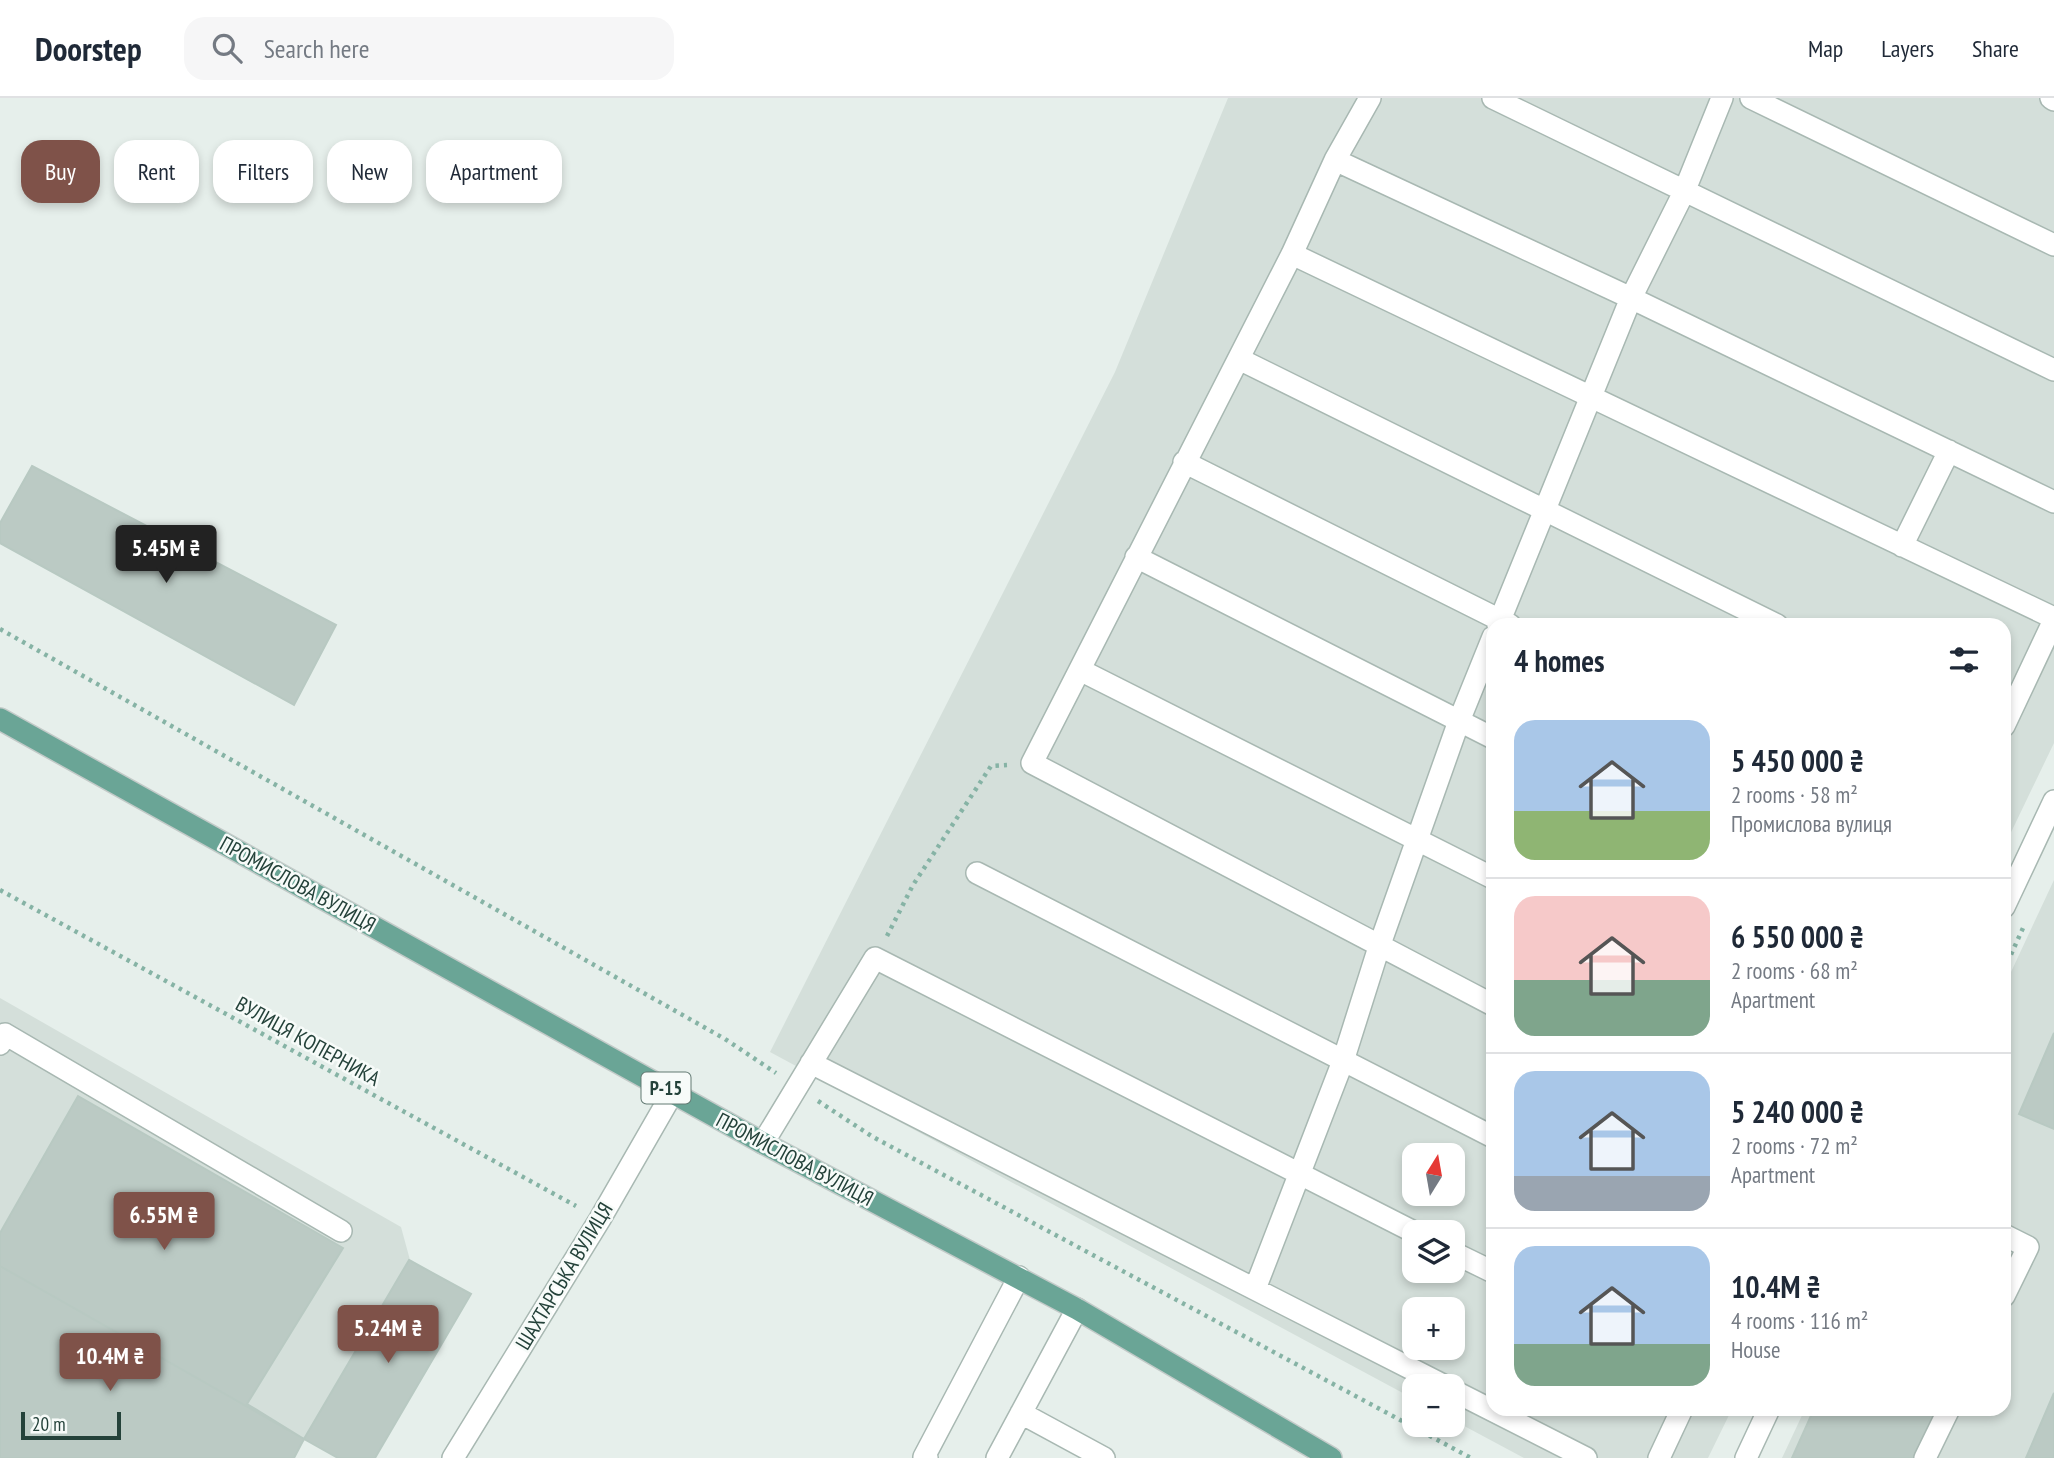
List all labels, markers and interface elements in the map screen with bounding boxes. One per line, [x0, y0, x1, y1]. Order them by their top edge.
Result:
search box [184, 17, 674, 80]
text: Doorstep [35, 27, 142, 70]
icon: search [208, 29, 246, 67]
text: Search here [264, 32, 369, 65]
text: Map [1808, 33, 1843, 64]
text: Layers [1881, 33, 1934, 64]
text: Share [1972, 33, 2019, 64]
chip: Buy [21, 140, 100, 203]
chip: Rent [114, 140, 199, 203]
chip: Filters [213, 140, 313, 203]
chip: New [327, 140, 412, 203]
chip: Apartment [426, 140, 562, 203]
pin: 5.45M ₴ [101, 526, 231, 585]
text: 5.45M ₴ [132, 533, 200, 562]
text: 4 homes [1514, 641, 1605, 680]
icon: filters [1945, 641, 1983, 679]
text: 5 450 000 ₴ [1731, 741, 1864, 780]
icon: home [1570, 748, 1654, 832]
text: 2 rooms · 58 m² [1731, 780, 1858, 809]
text: Промислова вулиця [1731, 809, 1892, 838]
street label: ПРОМИСЛОВА ВУЛИЦЯ [215, 830, 381, 938]
text: 6 550 000 ₴ [1731, 917, 1864, 956]
icon: home [1570, 924, 1654, 1008]
text: 2 rooms · 68 m² [1731, 956, 1858, 985]
text: Apartment [1731, 985, 1815, 1014]
street label: ВУЛИЦЯ КОПЕРНИКА [231, 990, 385, 1092]
road number: Р-15 [642, 1072, 690, 1104]
text: 5 240 000 ₴ [1731, 1092, 1864, 1131]
icon: home [1570, 1099, 1654, 1183]
street label: ПРОМИСЛОВА ВУЛИЦЯ [712, 1106, 878, 1212]
text: 2 rooms · 72 m² [1731, 1131, 1858, 1160]
north arrow [1402, 1143, 1465, 1206]
map controls [1402, 1143, 1465, 1437]
text: Apartment [1731, 1160, 1815, 1189]
pin: 6.55M ₴ [99, 1192, 229, 1252]
street label: ШАХТАРСЬКА ВУЛИЦЯ [509, 1197, 619, 1355]
text: 6.55M ₴ [130, 1200, 198, 1229]
button: layers [1402, 1220, 1465, 1283]
text: 10.4M ₴ [1731, 1267, 1821, 1306]
icon: home [1570, 1274, 1654, 1358]
button: + [1402, 1297, 1465, 1360]
pin: 5.24M ₴ [323, 1306, 453, 1365]
text: 4 rooms · 116 m² [1731, 1306, 1868, 1335]
text: 5.24M ₴ [354, 1313, 422, 1342]
pin: 10.4M ₴ [45, 1334, 175, 1393]
text: House [1731, 1335, 1781, 1364]
text: 10.4M ₴ [76, 1341, 144, 1370]
button: − [1402, 1374, 1465, 1437]
scale bar [21, 1409, 121, 1441]
text: 20 m [32, 1412, 66, 1436]

